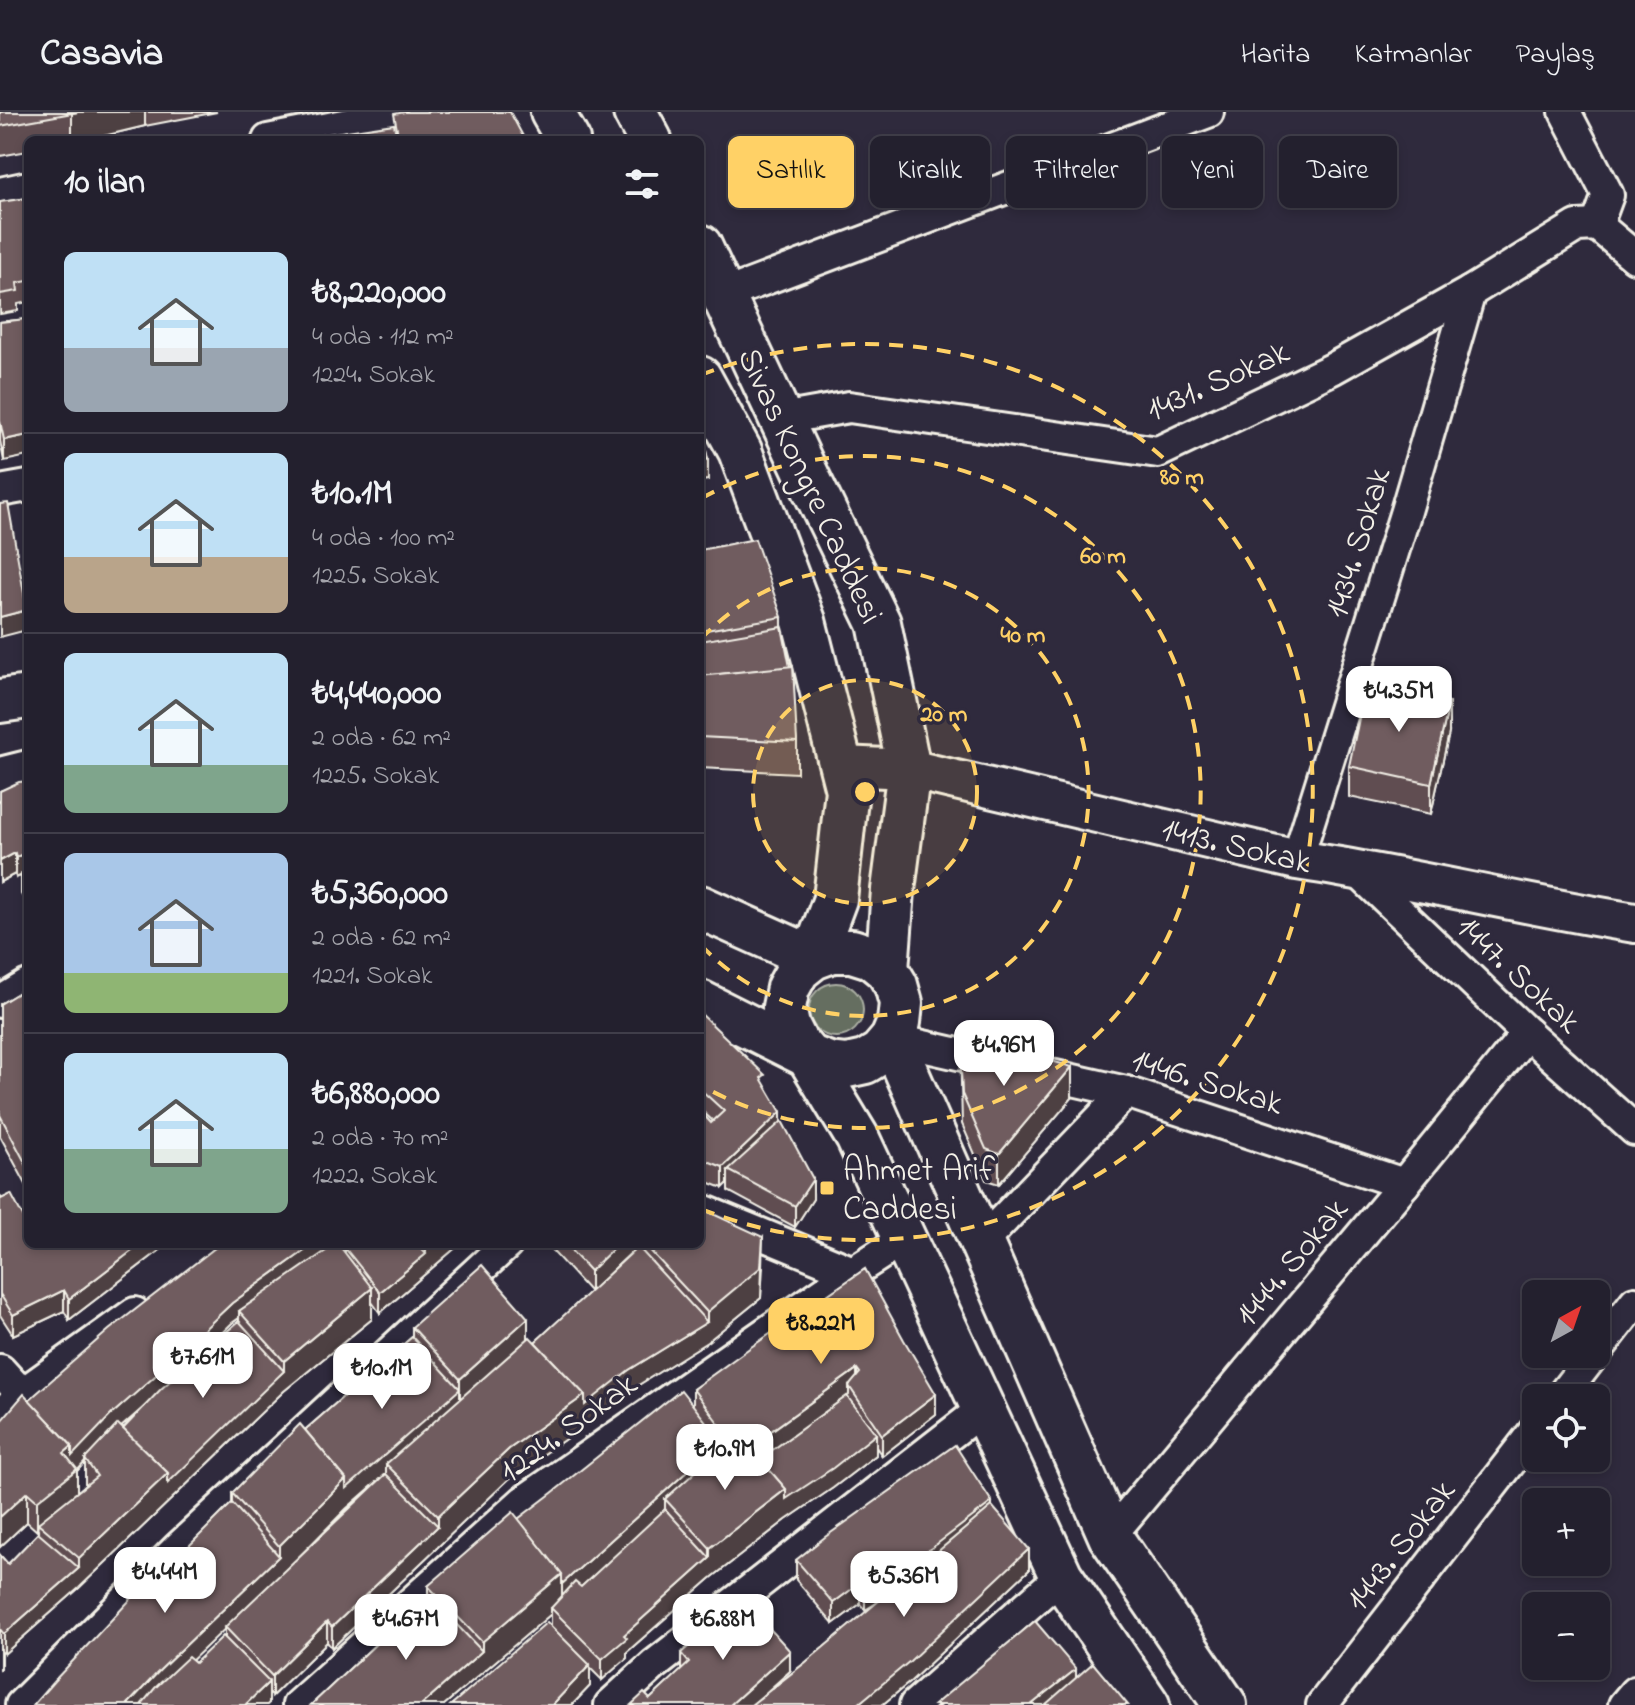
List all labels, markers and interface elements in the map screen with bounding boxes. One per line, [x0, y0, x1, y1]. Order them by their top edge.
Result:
text: Casavia [40, 27, 163, 83]
text: Harita [1241, 35, 1310, 76]
text: Katmanlar [1354, 35, 1472, 76]
text: Paylaş [1516, 35, 1595, 76]
chip: Satılık [728, 136, 854, 208]
chip: Kiralık [870, 136, 990, 208]
chip: Filtreler [1006, 136, 1146, 208]
chip: Yeni [1162, 136, 1263, 208]
chip: Daire [1279, 136, 1397, 208]
text: 10 ilan [64, 159, 145, 209]
icon: filters [620, 162, 664, 206]
text: ₺8,220,000 [312, 269, 446, 319]
icon: home [128, 284, 224, 380]
text: 4 oda · 112 m² [312, 319, 454, 357]
street label: 1431. Sokak [1139, 329, 1298, 436]
street label: Sivas Kongre Caddesi [722, 340, 894, 633]
text: 1224. Sokak [312, 357, 435, 395]
text: 80 m [1159, 461, 1204, 496]
street label: 1434. Sokak [1313, 462, 1406, 625]
text: ₺10.1M [312, 470, 393, 520]
icon: home [128, 485, 224, 581]
text: 4 oda · 100 m² [312, 520, 455, 558]
text: 60 m [1080, 540, 1126, 575]
text: 1225. Sokak [312, 558, 439, 596]
text: 40 m [1001, 619, 1046, 654]
pin: ₺4.35M [1334, 666, 1464, 734]
text: ₺4,440,000 [312, 670, 441, 720]
text: ₺4.35M [1364, 673, 1434, 711]
icon: home [128, 685, 224, 781]
text: 20 m [920, 698, 968, 733]
text: 2 oda · 62 m² [312, 720, 451, 758]
text: 1225. Sokak [312, 758, 439, 796]
centre of rings [851, 778, 879, 806]
street label: 1413. Sokak [1157, 806, 1316, 889]
text: ₺5,360,000 [312, 870, 448, 920]
icon: home [128, 885, 224, 981]
street label: 1447. Sokak [1444, 905, 1591, 1047]
text: 2 oda · 62 m² [312, 920, 451, 958]
text: 1221. Sokak [312, 958, 432, 996]
pin: ₺4.96M [939, 1020, 1069, 1088]
text: ₺4.96M [972, 1027, 1036, 1065]
street label: 1446. Sokak [1125, 1037, 1289, 1131]
text: ₺6,880,000 [312, 1070, 440, 1120]
icon: home [128, 1085, 224, 1181]
text: 2 oda · 70 m² [312, 1120, 448, 1158]
place label: Ahmet Arif Caddesi [843, 1147, 995, 1236]
text: 1222. Sokak [312, 1158, 437, 1196]
marker: Ahmet Arif Caddesi [818, 1179, 836, 1197]
street label: 1444. Sokak [1224, 1188, 1362, 1339]
north arrow [1522, 1280, 1610, 1368]
map controls [1522, 1280, 1610, 1680]
pin: ₺8.22M [756, 1298, 886, 1366]
text: ₺8.22M [786, 1305, 856, 1343]
pin: ₺7.61M [138, 1332, 268, 1400]
text: ₺7.61M [171, 1339, 235, 1377]
pin: ₺10.1M [317, 1343, 447, 1411]
text: ₺10.1M [351, 1350, 413, 1388]
street label: 1224. Sokak [490, 1362, 649, 1497]
button: locate [1522, 1384, 1610, 1472]
pin: ₺10.9M [660, 1424, 790, 1492]
text: ₺10.9M [694, 1431, 756, 1469]
street label: 1443. Sokak [1335, 1470, 1470, 1623]
button: + [1522, 1488, 1610, 1576]
pin: ₺4.44M [100, 1547, 230, 1615]
pin: ₺5.36M [839, 1551, 969, 1619]
text: ₺4.44M [132, 1554, 198, 1592]
text: ₺5.36M [868, 1558, 940, 1596]
button: − [1522, 1592, 1610, 1680]
pin: ₺4.67M [341, 1594, 471, 1662]
pin: ₺6.88M [658, 1594, 788, 1662]
text: ₺4.67M [373, 1601, 439, 1639]
text: ₺6.88M [691, 1601, 755, 1639]

